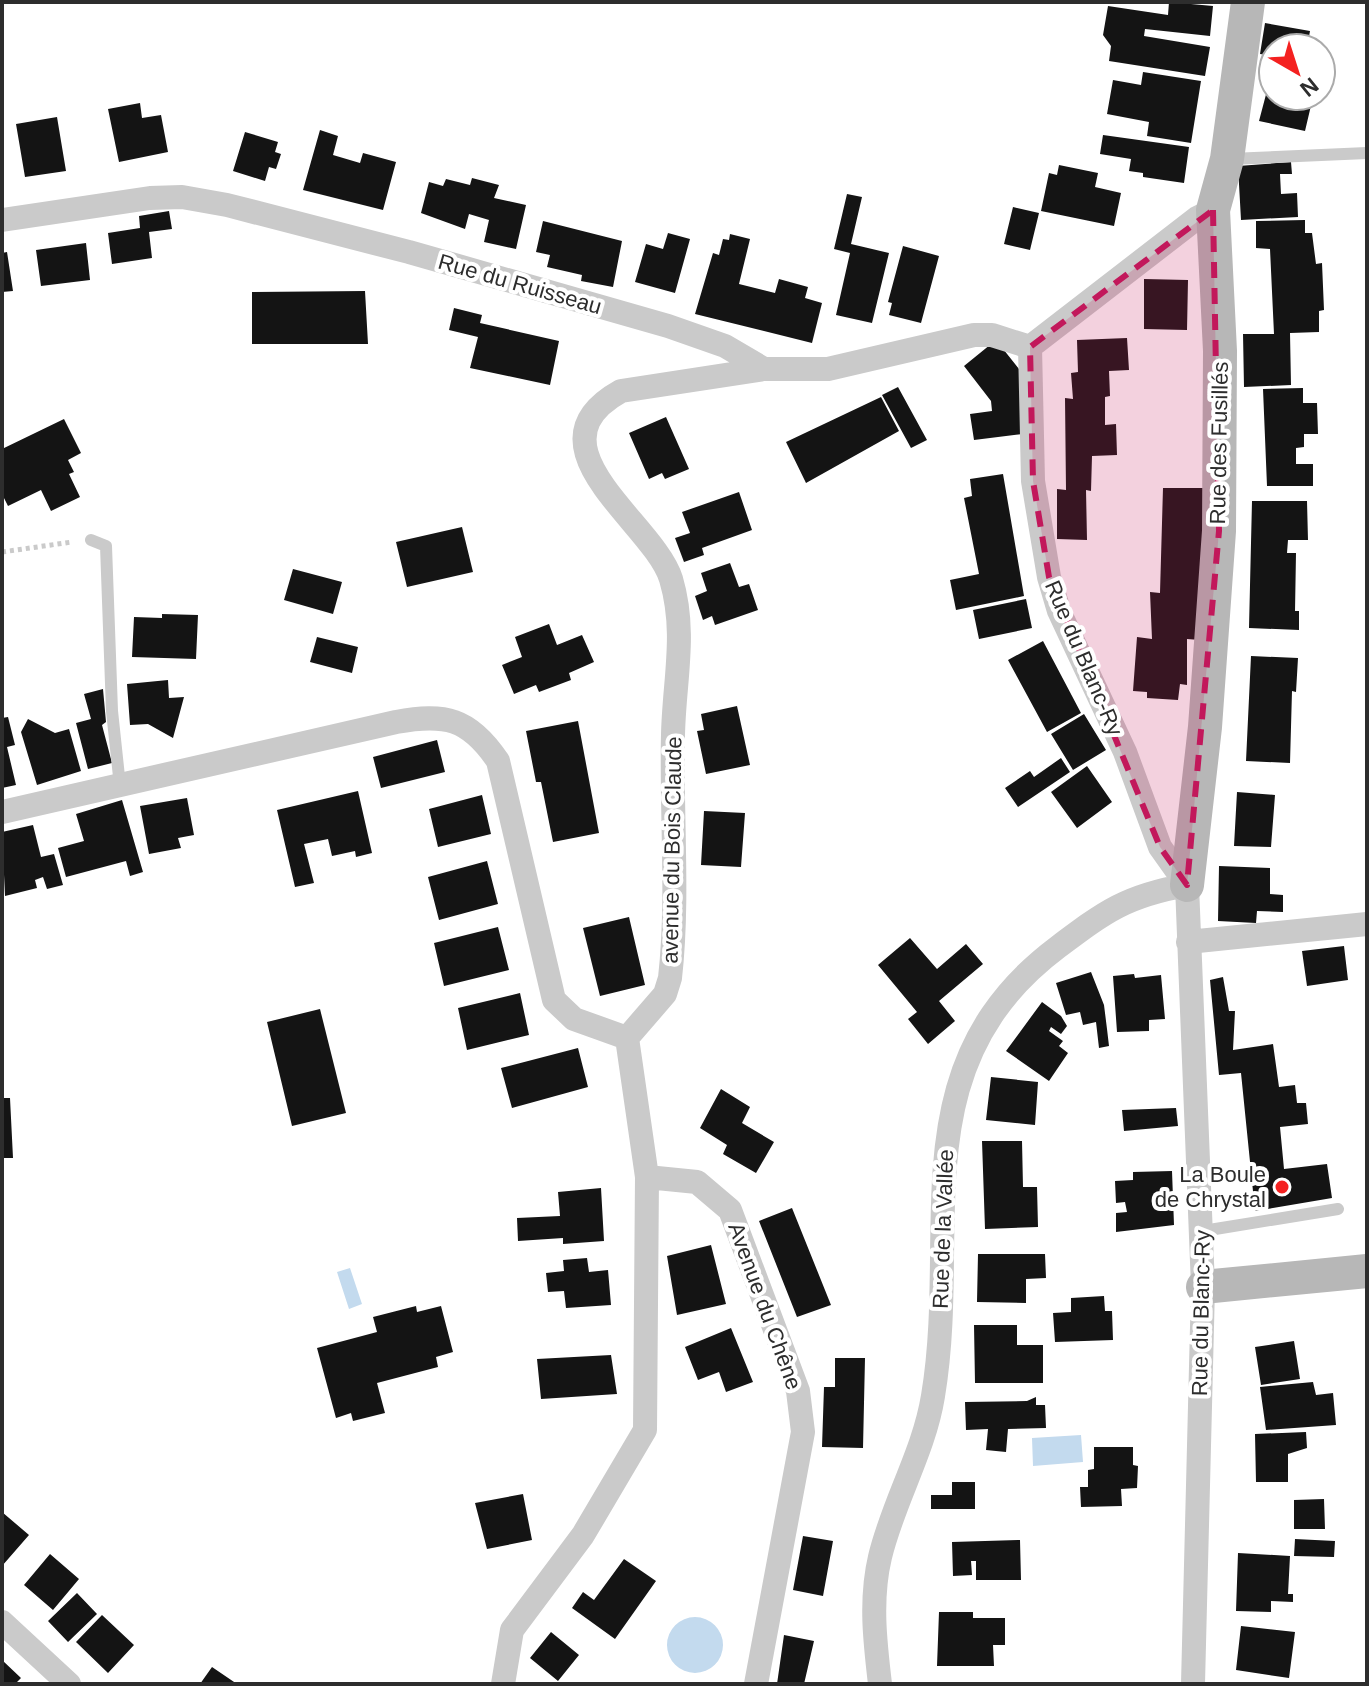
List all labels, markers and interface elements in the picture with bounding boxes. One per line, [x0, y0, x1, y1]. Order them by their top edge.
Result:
north arrow [1257, 32, 1337, 112]
text: N [1295, 72, 1323, 102]
street label: Rue du Ruisseau [435, 249, 605, 319]
street label: Rue des Fusillés [1205, 361, 1233, 525]
street label: Rue du Blanc-Ry [1040, 577, 1128, 739]
street label: avenue du Bois Claude [658, 736, 686, 964]
street label: Rue de la Vallée [928, 1149, 958, 1309]
place label: La Boule de Chrystal [1155, 1162, 1266, 1212]
marker: La Boule de Chrystal [1273, 1178, 1291, 1196]
street label: Avenue du Chêne [723, 1219, 807, 1393]
street label: Rue du Blanc-Ry [1187, 1230, 1215, 1396]

